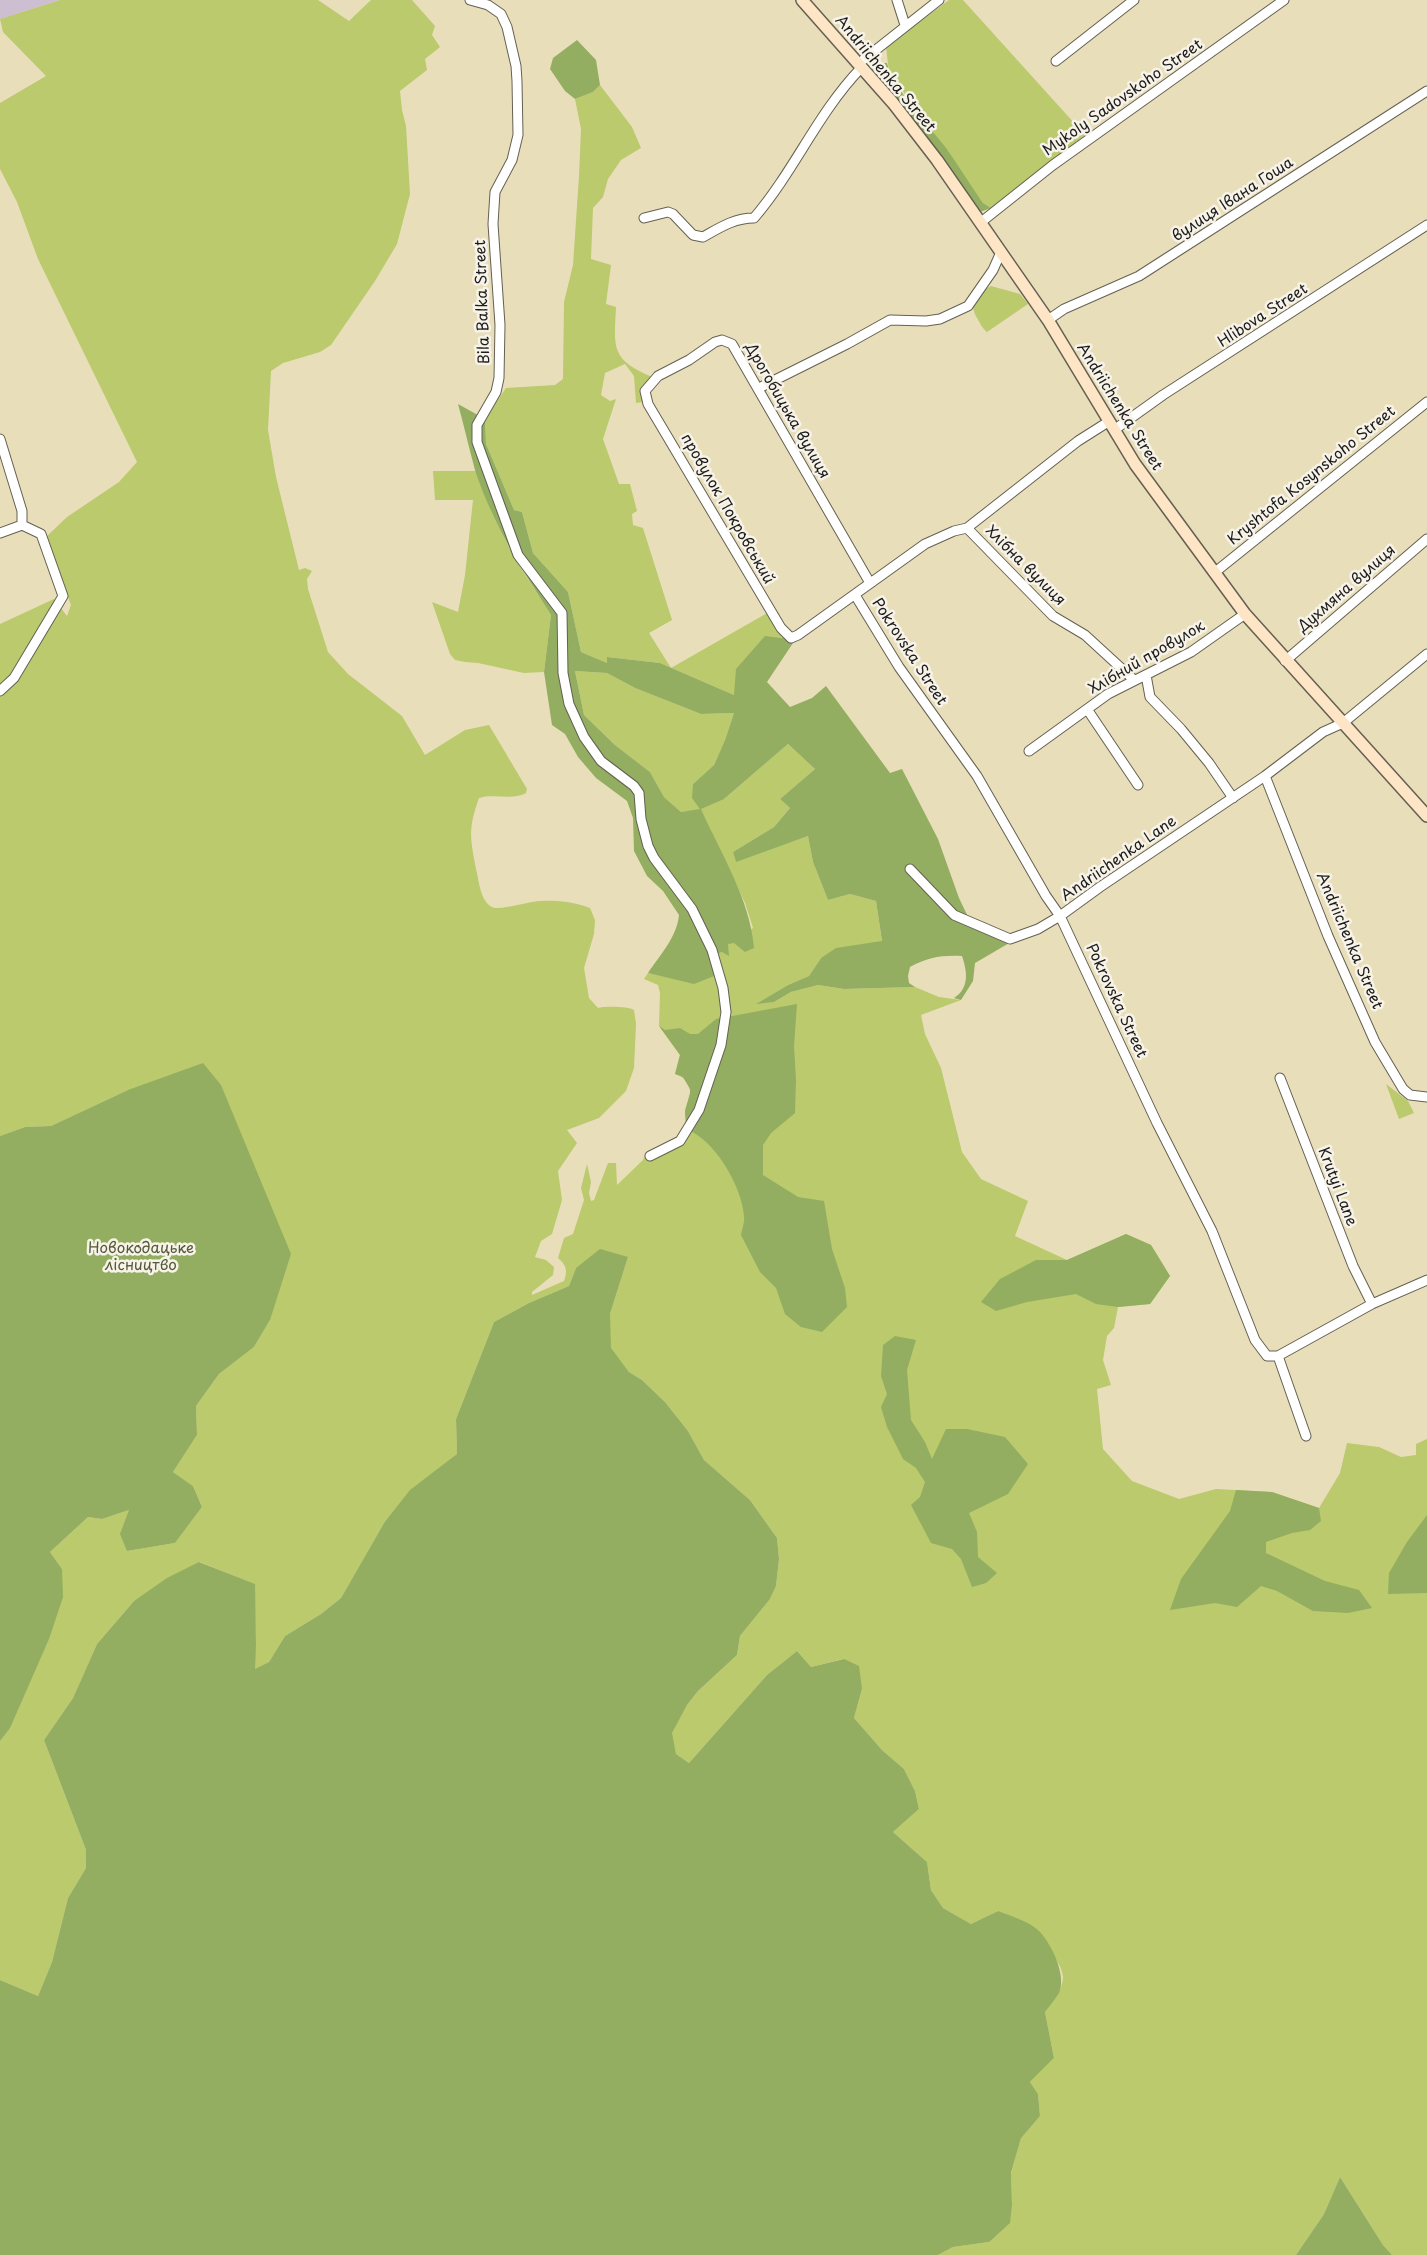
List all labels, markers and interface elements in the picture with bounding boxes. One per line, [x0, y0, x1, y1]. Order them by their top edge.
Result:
street label: Andriichenka Street [831, 12, 939, 136]
street label: Mykoly Sadovskoho Street [1040, 36, 1206, 160]
street label: вулиця Івана Гоша [1169, 154, 1297, 246]
street label: Bila Balka Street [472, 239, 494, 365]
street label: Hlibova Street [1215, 280, 1311, 352]
street label: Дрогобицька вулиця [741, 340, 833, 482]
street label: Andriichenka Street [1072, 340, 1166, 474]
street label: Kryshtofa Kosynskoho Street [1225, 403, 1399, 549]
street label: провулок Покровський [677, 431, 777, 587]
street label: Хлібна вулиця [981, 522, 1069, 610]
street label: Духмяна вулиця [1294, 542, 1400, 636]
street label: Pokrovska Street [868, 595, 950, 709]
street label: Хлібний провулок [1086, 617, 1208, 699]
street label: Andriichenka Lane [1058, 812, 1180, 906]
street label: Andriichenka Street [1312, 870, 1386, 1012]
street label: Pokrovska Street [1082, 941, 1150, 1061]
street label: Krutyi Lane [1314, 1145, 1360, 1229]
park label: Новокодацьке лісництво [88, 1240, 194, 1275]

